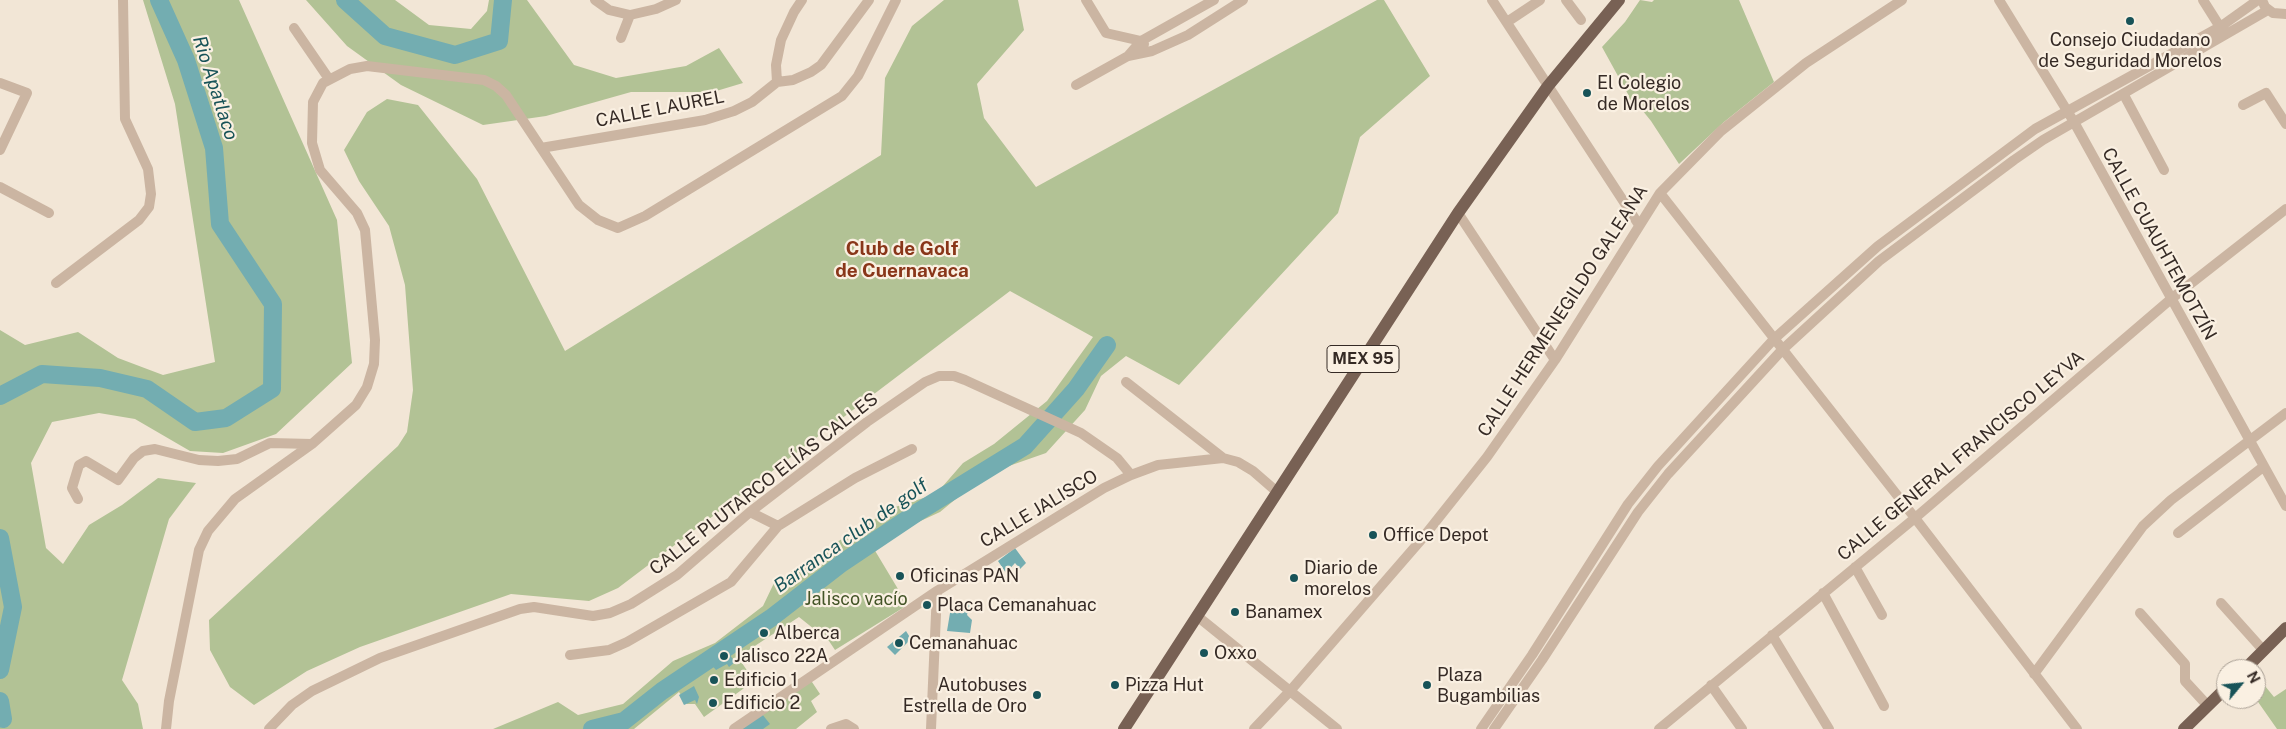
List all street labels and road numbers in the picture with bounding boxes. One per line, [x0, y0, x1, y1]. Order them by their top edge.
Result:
street label: CALLE LAUREL [594, 86, 726, 132]
street label: CALLE CUAUHTEMOTZÍN [2097, 144, 2221, 344]
street label: CALLE HERMENEGILDO GALEANA [1473, 181, 1653, 441]
road number: MEX 95 [1327, 346, 1399, 372]
street label: CALLE GENERAL FRANCISCO LEYVA [1833, 346, 2089, 566]
street label: CALLE PLUTARCO ELÍAS CALLES [646, 388, 882, 580]
street label: CALLE JALISCO [976, 465, 1102, 553]

